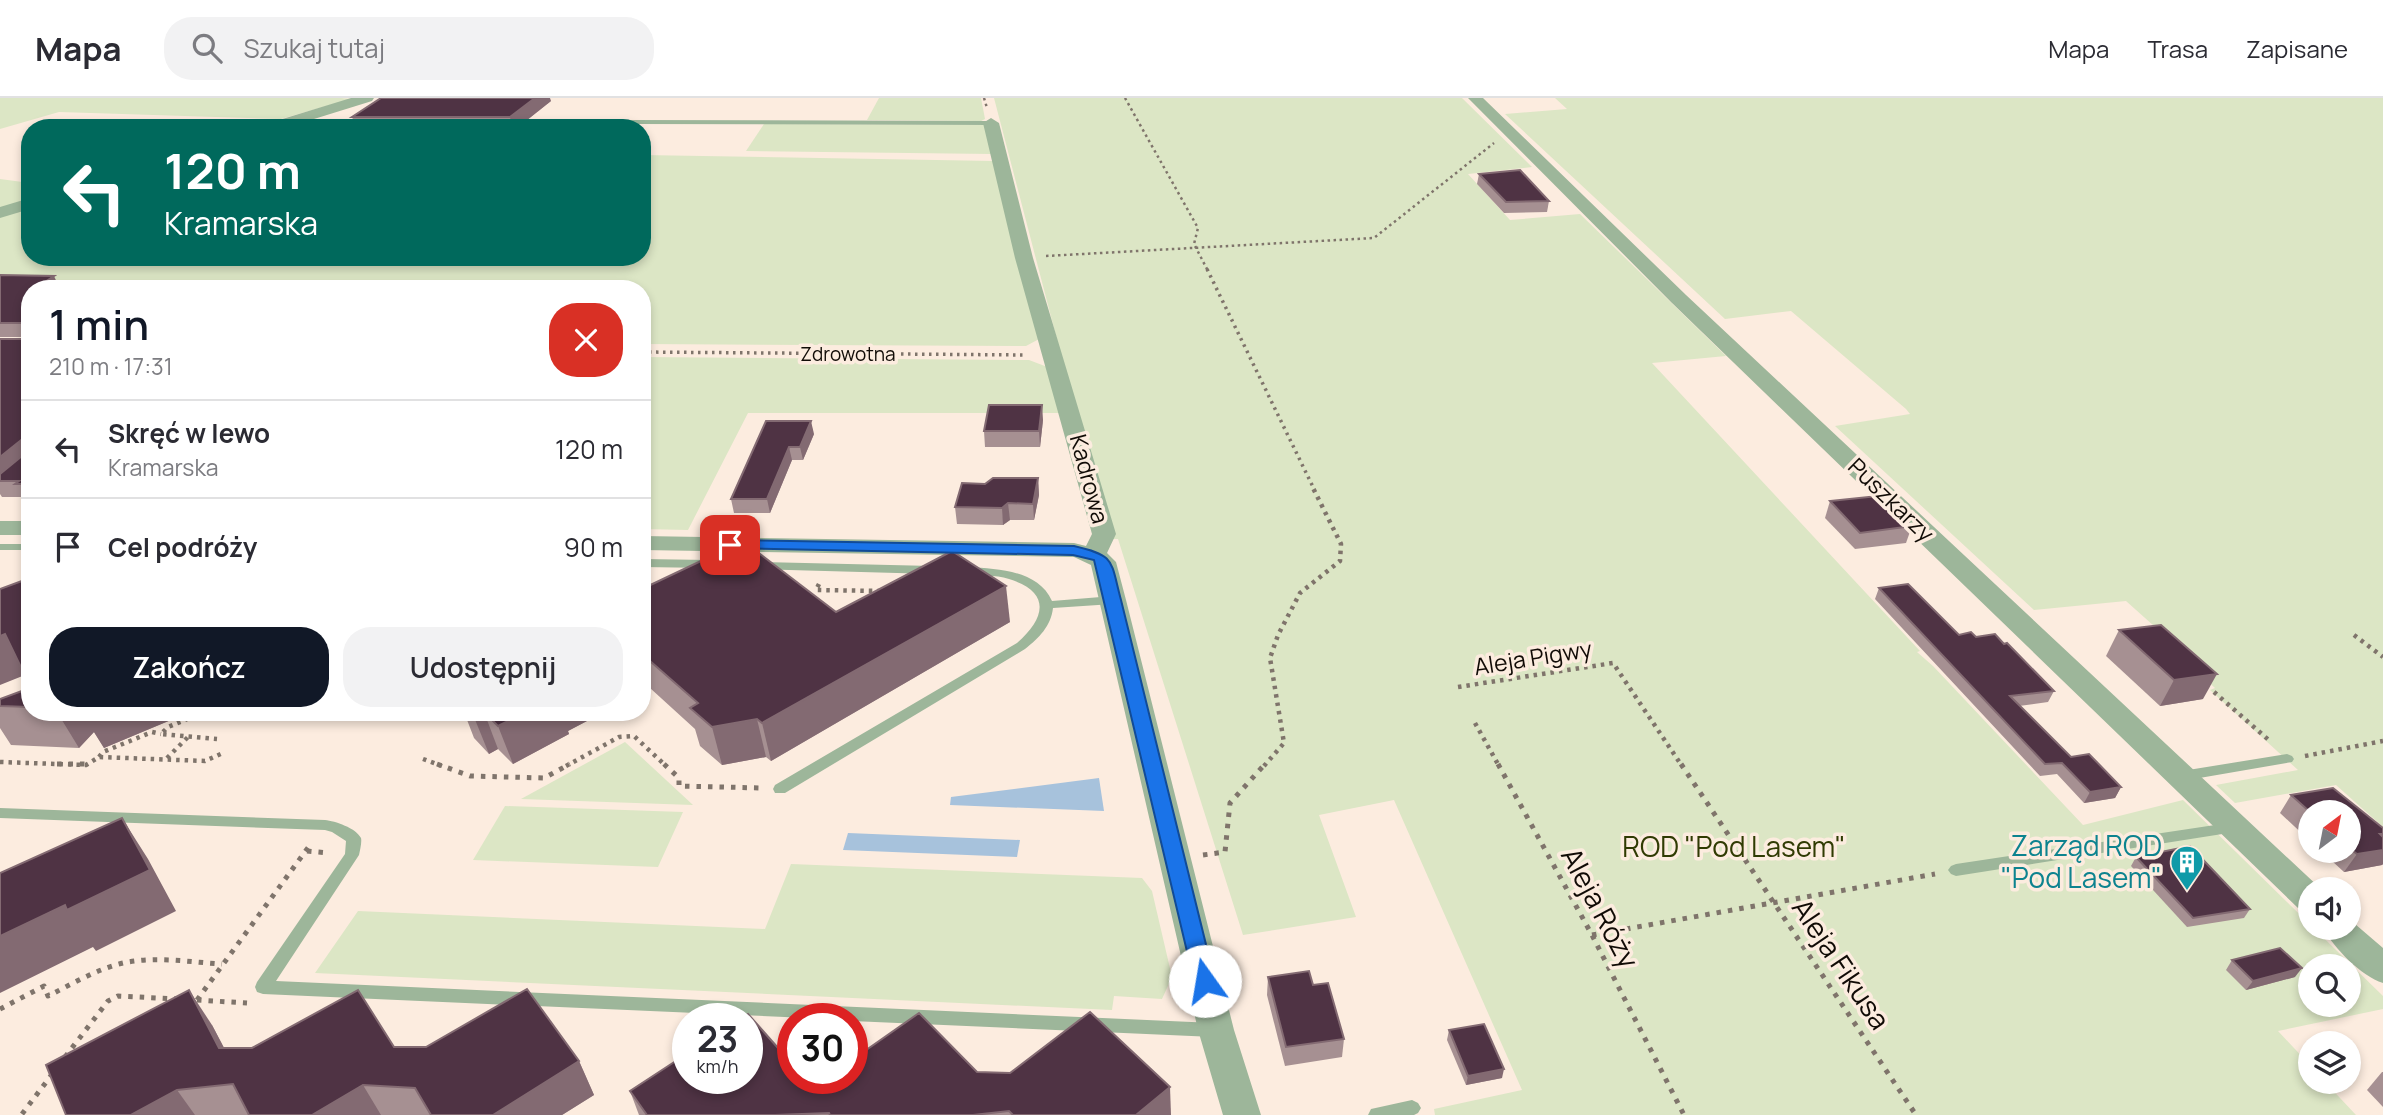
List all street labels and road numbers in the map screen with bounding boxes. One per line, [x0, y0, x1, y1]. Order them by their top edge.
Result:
street label: Zdrowotna [800, 341, 896, 367]
street label: Kadrowa [1063, 431, 1117, 527]
street label: Puszkarzy [1842, 450, 1942, 548]
street label: Aleja Pigwy [1472, 632, 1594, 682]
street label: Aleja Róży [1553, 841, 1649, 975]
street label: Aleja Fikusa [1784, 891, 1900, 1036]

